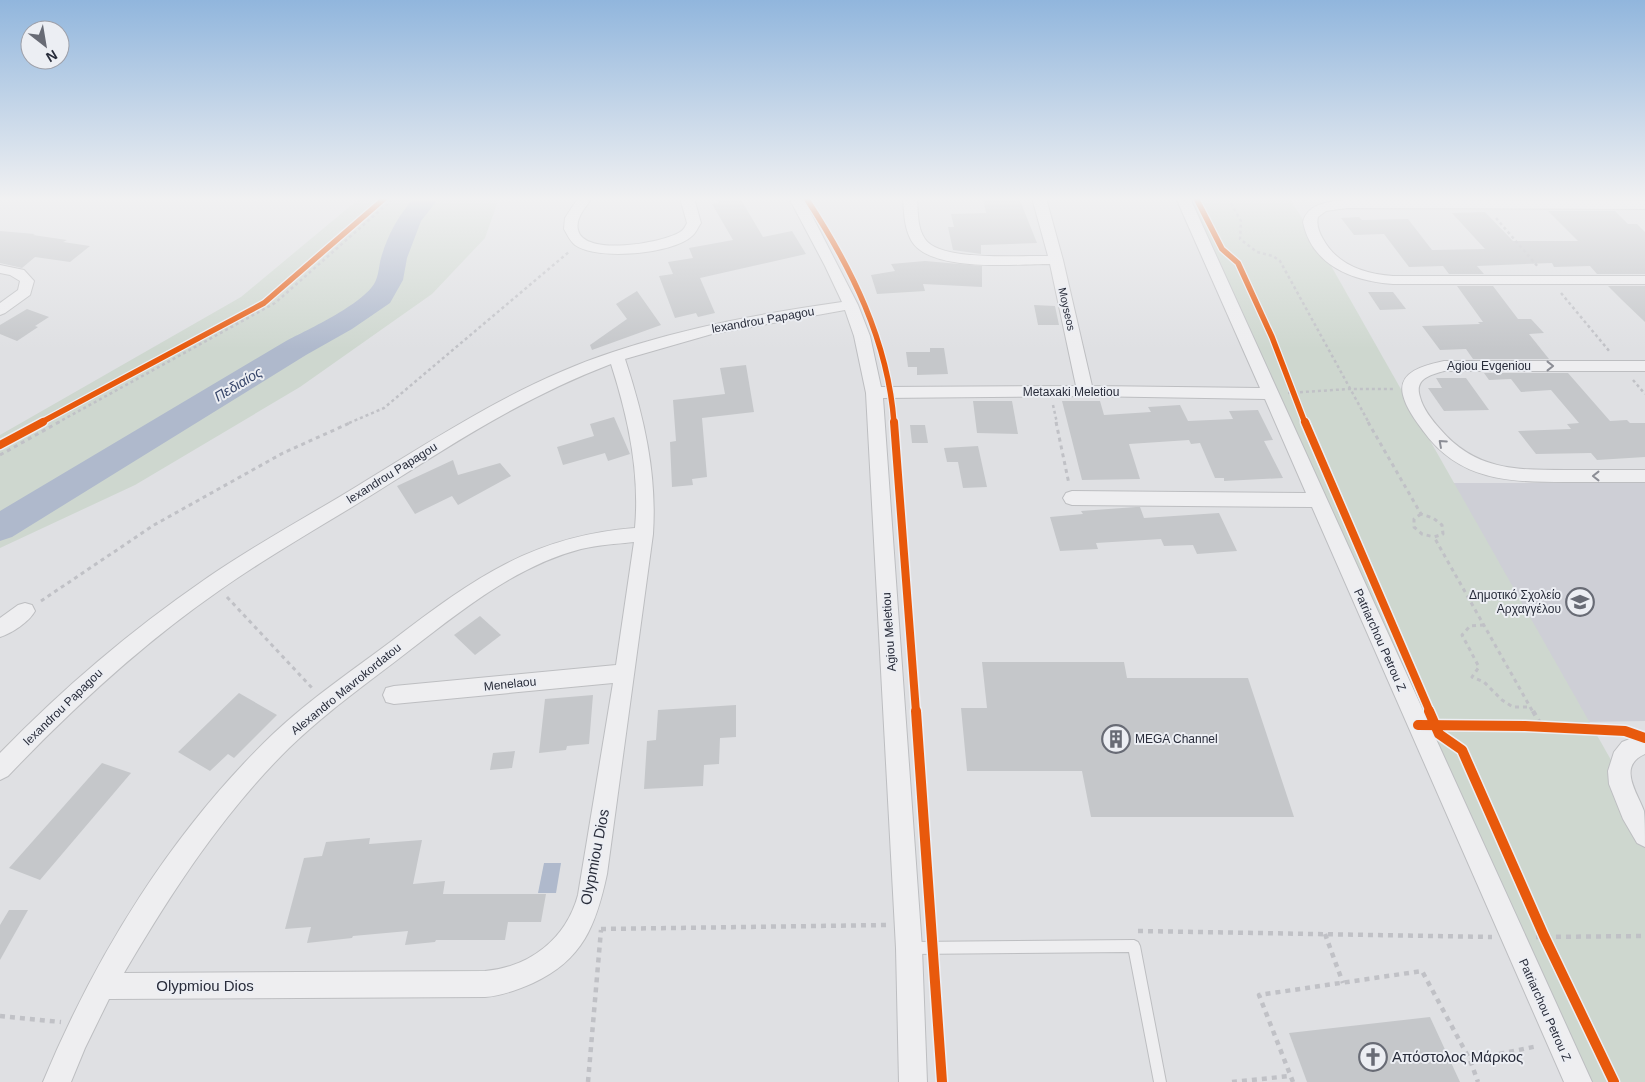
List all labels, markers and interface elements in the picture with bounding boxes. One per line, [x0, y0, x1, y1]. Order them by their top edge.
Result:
north arrow [20, 20, 70, 70]
text: N [43, 47, 60, 66]
street label: Moyseos [1056, 286, 1078, 332]
street label: lexandrou Papagou [711, 304, 815, 336]
street label: Agiou Evgeniou [1447, 359, 1531, 373]
one-way arrow [1546, 361, 1554, 371]
water label: Πεδιαίος [211, 363, 265, 404]
street label: Metaxaki Meletiou [1023, 385, 1119, 399]
street label: lexandrou Papagou [344, 439, 440, 507]
one-way arrow [1439, 440, 1448, 449]
one-way arrow [1592, 471, 1600, 481]
street label: Patriarchou Petrou Z [1351, 587, 1409, 693]
school or university icon: Δημοτικό Σχολείο Αρχαγγέλου [1565, 587, 1595, 617]
place label: Δημοτικό Σχολείο Αρχαγγέλου [1469, 588, 1561, 616]
street label: Agiou Meletiou [879, 592, 899, 672]
street label: Alexandro Mavrokordatou [288, 640, 404, 738]
street label: lexandrou Papagou [21, 666, 105, 748]
street label: Menelaou [483, 674, 537, 694]
building icon: MEGA Channel [1101, 724, 1131, 754]
place label: MEGA Channel [1135, 732, 1218, 746]
street label: Olypmiou Dios [577, 807, 612, 906]
street label: Patriarchou Petrou Z [1516, 957, 1574, 1063]
street label: Olypmiou Dios [156, 977, 254, 994]
church icon: Απόστολος Μάρκος [1358, 1042, 1388, 1072]
place label: Απόστολος Μάρκος [1392, 1048, 1523, 1065]

